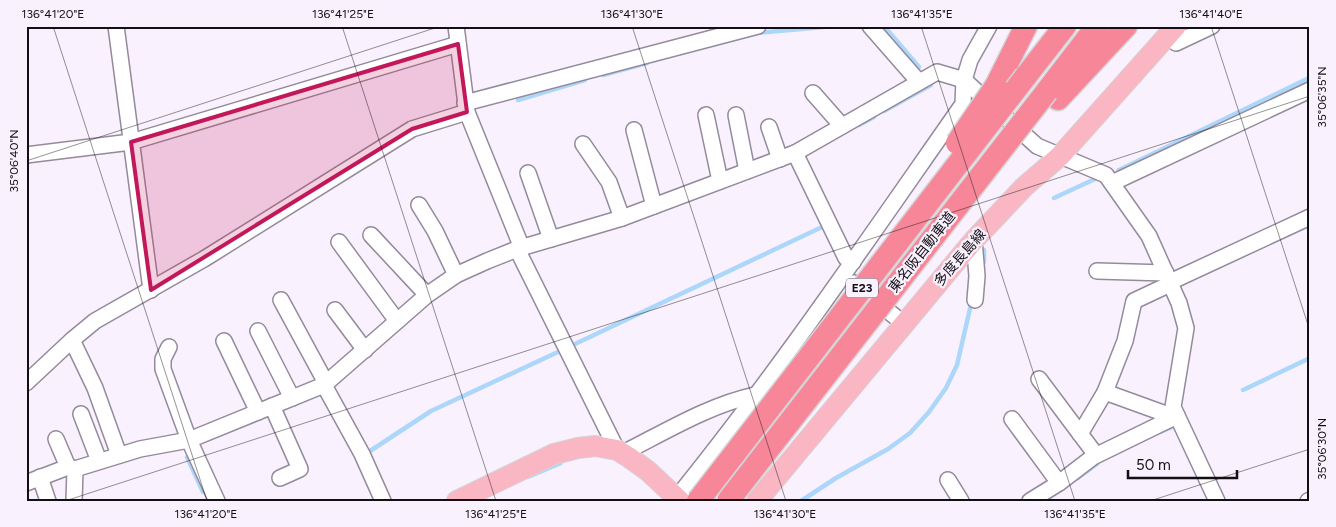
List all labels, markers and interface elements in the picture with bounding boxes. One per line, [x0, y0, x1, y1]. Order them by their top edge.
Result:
text: 136°41'20"E [22, 7, 84, 21]
text: 136°41'25"E [312, 7, 374, 21]
text: 136°41'30"E [601, 7, 663, 21]
text: 136°41'35"E [891, 7, 953, 21]
text: 136°41'40"E [1179, 7, 1243, 21]
text: 35°06'35"N [1315, 66, 1329, 128]
text: 35°06'40"N [7, 129, 21, 193]
street label: 東名阪自動車道 [885, 208, 959, 296]
street label: 多度長島線 [931, 226, 989, 290]
road number: E23 [846, 278, 878, 298]
text: 35°06'30"N [1315, 418, 1329, 480]
scale bar [1128, 447, 1237, 479]
text: 50 m [1136, 456, 1171, 474]
text: 136°41'20"E [175, 507, 237, 521]
text: 136°41'25"E [465, 507, 527, 521]
text: 136°41'30"E [754, 507, 816, 521]
text: 136°41'35"E [1044, 507, 1106, 521]

